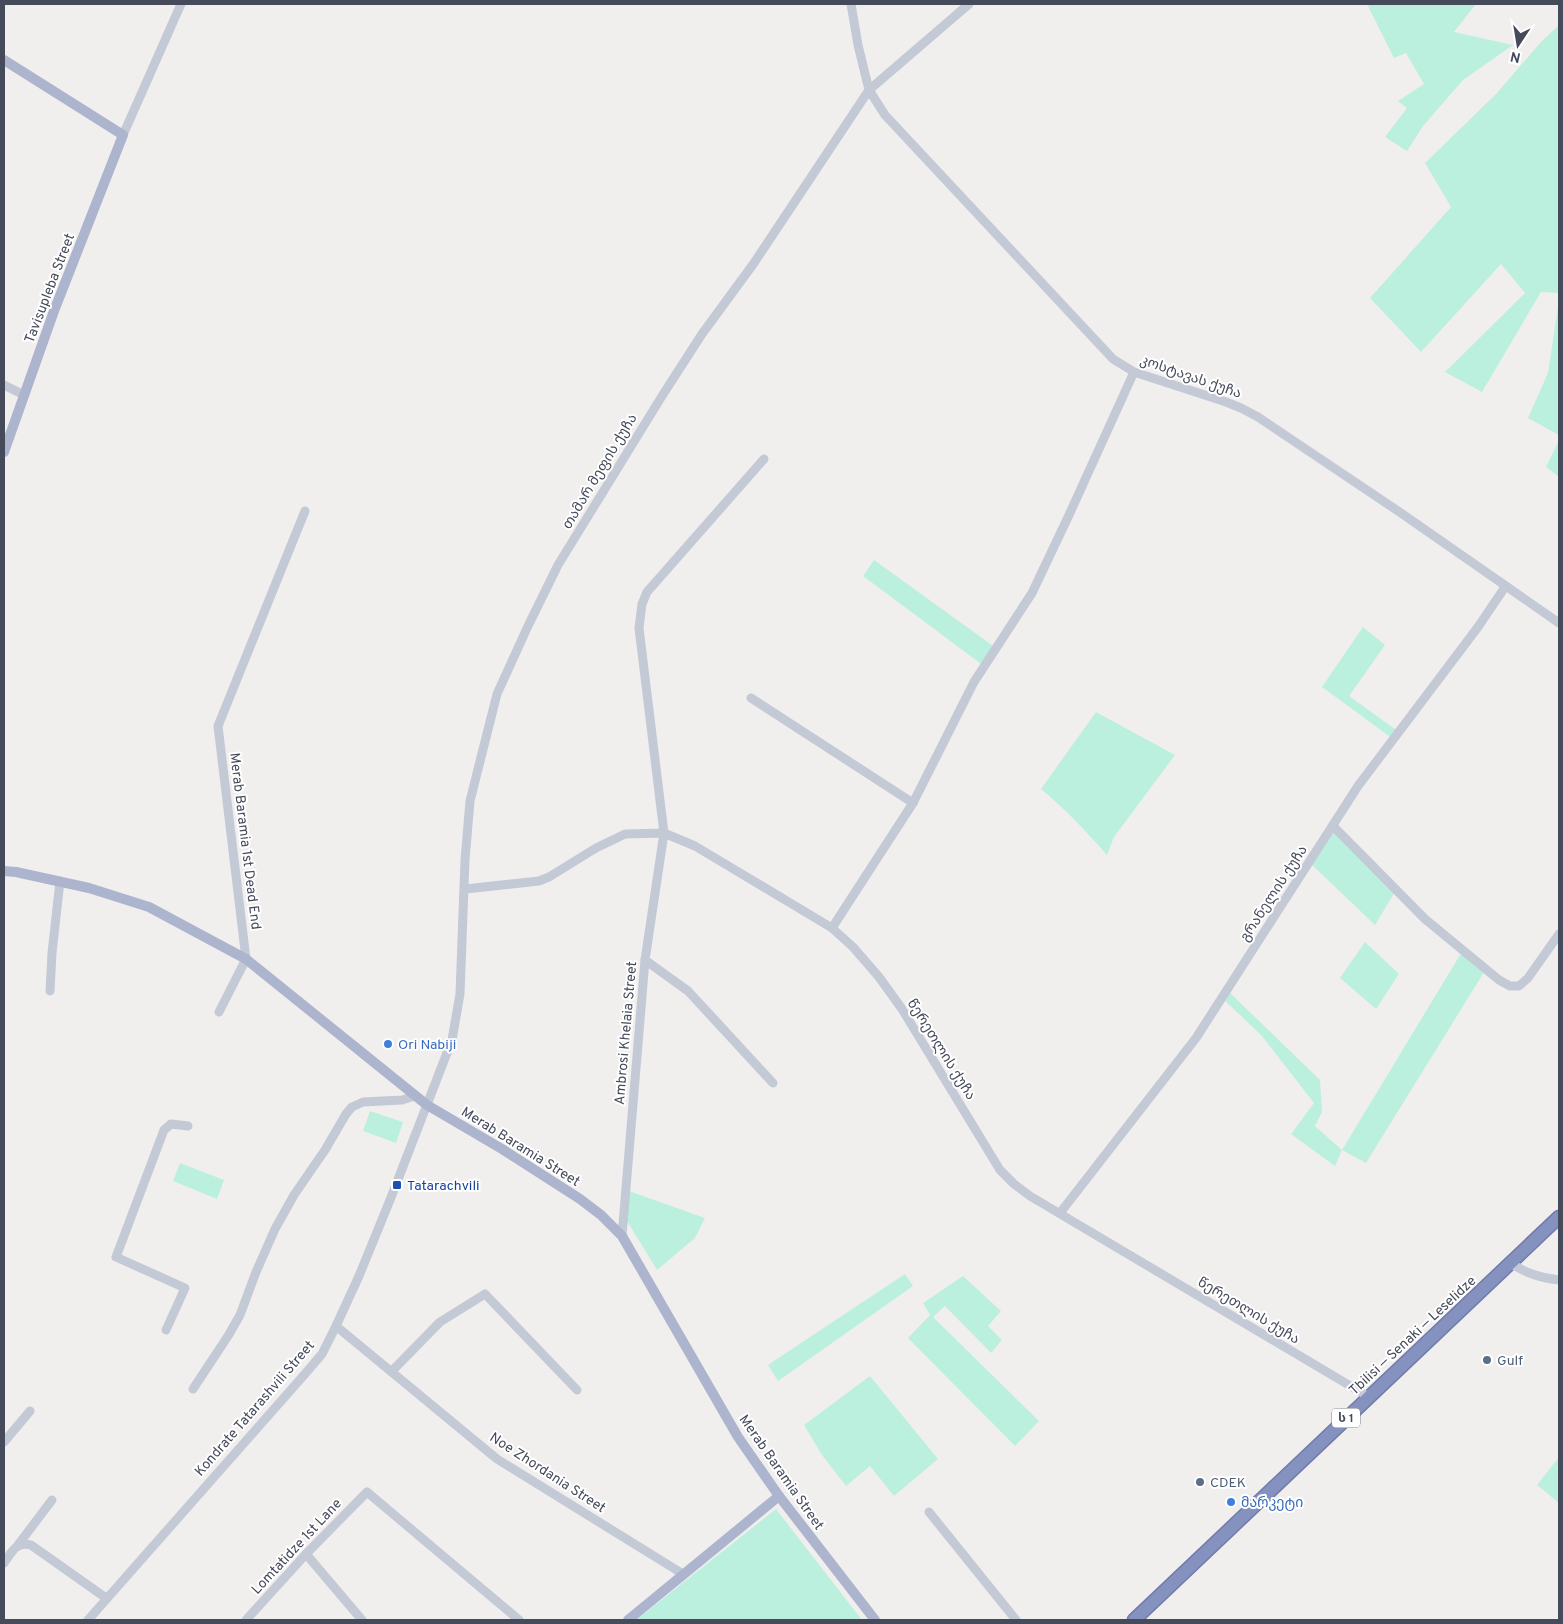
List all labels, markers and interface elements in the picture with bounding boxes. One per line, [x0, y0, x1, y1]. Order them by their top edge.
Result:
north arrow [1493, 20, 1543, 70]
text: N [1509, 47, 1522, 66]
street label: Tavisupleba Street [22, 231, 79, 346]
street label: კოსტავას ქუჩა [1138, 352, 1243, 403]
street label: თამარ მეფის ქუჩა [559, 411, 641, 533]
street label: Merab Baramia 1st Dead End [225, 752, 264, 931]
street label: გრანელის ქუჩა [1237, 843, 1312, 945]
street label: Ambrosi Khelaia Street [612, 961, 641, 1106]
street label: წერეთლის ქუჩა [903, 996, 979, 1103]
place label: Ori Nabiji [398, 1037, 456, 1054]
marker: Ori Nabiji [382, 1038, 394, 1050]
street label: Merab Baramia Street [458, 1104, 583, 1191]
place label: Tatarachvili [407, 1178, 480, 1195]
marker: Tatarachvili [391, 1179, 403, 1191]
street label: Tbilisi — Senaki — Leselidze [1346, 1273, 1480, 1399]
street label: წერეთლის ქუჩა [1194, 1274, 1302, 1348]
street label: Kondrate Tatarashvili Street [192, 1338, 319, 1480]
place label: Gulf [1497, 1353, 1523, 1370]
marker: Gulf [1481, 1354, 1493, 1366]
road number: ს 1 [1332, 1409, 1360, 1428]
street label: Merab Baramia Street [735, 1412, 827, 1534]
street label: Noe Zhordania Street [486, 1429, 608, 1517]
place label: CDEK [1210, 1475, 1246, 1492]
marker: CDEK [1194, 1476, 1206, 1488]
place label: მარკეტი [1241, 1495, 1303, 1512]
street label: Lomtatidze 1st Lane [248, 1496, 346, 1598]
marker: მარკეტი [1225, 1496, 1237, 1508]

